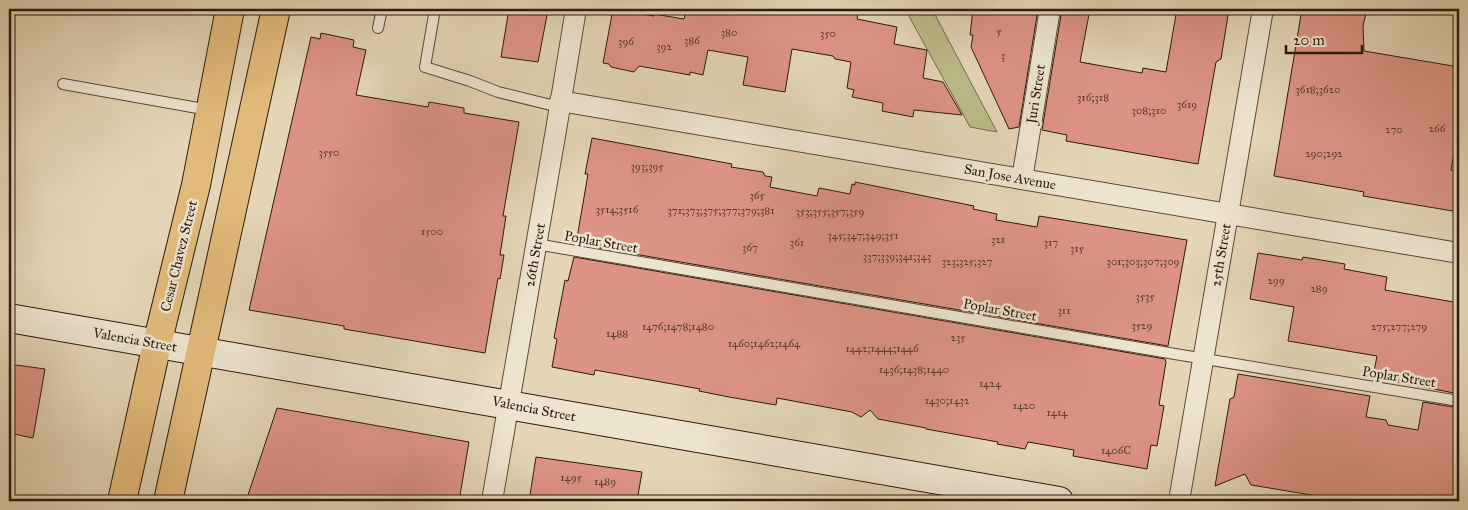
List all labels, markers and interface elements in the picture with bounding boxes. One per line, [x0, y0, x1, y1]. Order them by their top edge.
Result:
scale bar [1286, 22, 1362, 54]
house number: 5 [996, 25, 1002, 38]
house number: 380 [721, 26, 737, 39]
house number: 350 [820, 27, 836, 40]
text: 20 m [1293, 31, 1325, 49]
house number: 386 [684, 34, 700, 47]
house number: 396 [618, 35, 634, 48]
house number: 392 [656, 40, 672, 53]
house number: 3 [1001, 49, 1005, 62]
street label: Juri Street [1023, 63, 1050, 127]
house number: 3618;3620 [1295, 83, 1341, 96]
house number: 316;318 [1077, 91, 1109, 104]
house number: 3619 [1177, 98, 1197, 111]
house number: 308;310 [1132, 104, 1166, 117]
house number: 266 [1429, 122, 1446, 135]
house number: 270 [1385, 123, 1403, 136]
house number: 3550 [318, 146, 340, 159]
house number: 290;292 [1305, 147, 1343, 160]
house number: 393;395 [630, 160, 664, 173]
street label: San Jose Avenue [963, 161, 1057, 194]
house number: 365 [749, 189, 765, 202]
street label: Cesar Chavez Street [157, 198, 201, 314]
house number: 3514;3516 [596, 203, 639, 216]
house number: 371;373;375;377;379;381 [667, 204, 775, 217]
house number: 353;355;357;359 [796, 205, 864, 218]
street label: 26th Street [521, 222, 549, 288]
street label: 25th Street [1207, 222, 1235, 288]
house number: 1500 [421, 225, 443, 238]
street label: Poplar Street [563, 227, 639, 257]
house number: 345;347;349;351 [827, 229, 899, 242]
house number: 321 [991, 233, 1005, 246]
house number: 361 [790, 236, 804, 249]
house number: 317 [1044, 236, 1058, 249]
house number: 367 [742, 241, 758, 254]
house number: 315 [1070, 242, 1084, 255]
house number: 337;339;341;343 [863, 250, 931, 263]
house number: 323;325;327 [942, 255, 992, 268]
house number: 301;303;307;309 [1107, 255, 1180, 268]
house number: 299 [1267, 274, 1285, 287]
house number: 289 [1310, 282, 1328, 295]
house number: 3535 [1135, 290, 1155, 303]
street label: Poplar Street [962, 295, 1038, 325]
house number: 311 [1057, 304, 1071, 317]
house number: 3529 [1132, 319, 1153, 332]
house number: 1476;1478;1480 [642, 320, 714, 333]
house number: 275;277;279 [1371, 320, 1427, 333]
street label: Valencia Street [91, 324, 178, 356]
house number: 1488 [606, 327, 628, 340]
house number: 235 [951, 331, 965, 344]
house number: 1460;1462;1464 [728, 337, 801, 350]
house number: 1442;1444;1446 [845, 342, 919, 355]
house number: 1436;1438;1440 [879, 363, 949, 376]
street label: Poplar Street [1361, 363, 1437, 391]
house number: 1424 [979, 377, 1002, 390]
street label: Valencia Street [490, 392, 577, 425]
house number: 1430;1432 [925, 394, 970, 407]
house number: 1420 [1013, 399, 1035, 412]
house number: 1414 [1047, 406, 1068, 419]
house number: 1406C [1101, 444, 1131, 457]
house number: 1495 [560, 471, 582, 484]
house number: 1489 [594, 475, 616, 488]

